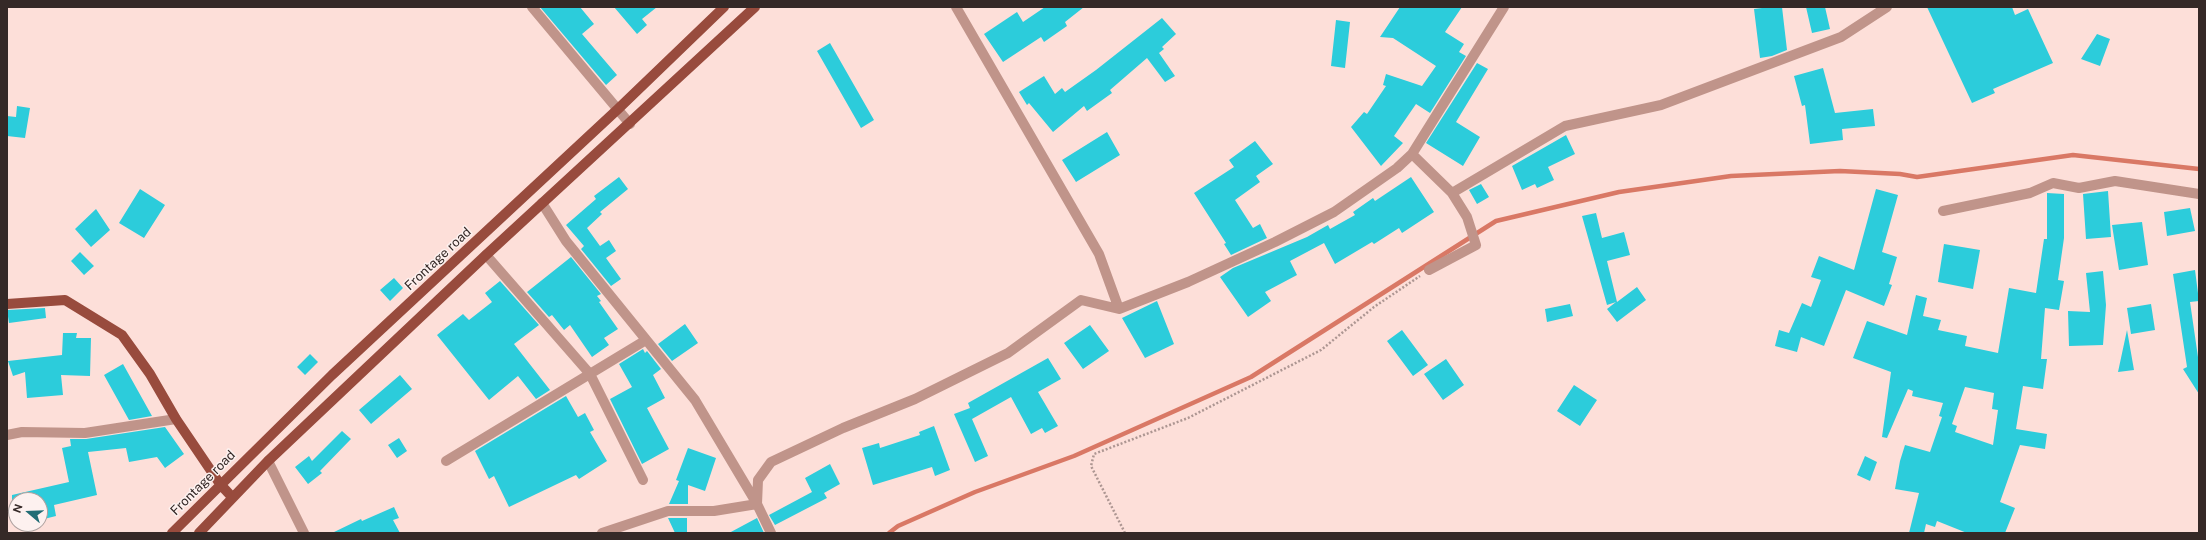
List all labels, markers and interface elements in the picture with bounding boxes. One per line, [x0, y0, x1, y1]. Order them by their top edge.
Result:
street label: Frontage road [402, 224, 474, 294]
street label: Frontage road [167, 447, 239, 519]
north arrow [8, 492, 48, 532]
text: N [11, 502, 25, 514]

